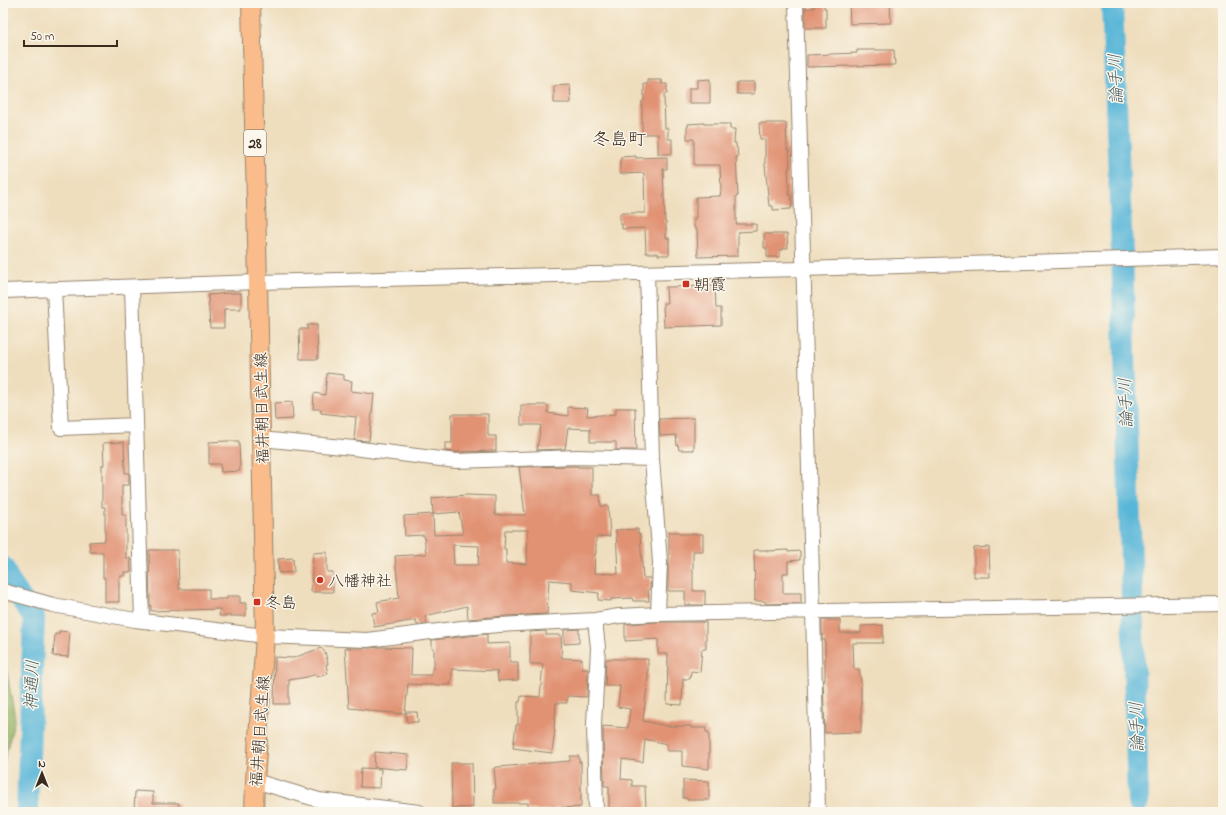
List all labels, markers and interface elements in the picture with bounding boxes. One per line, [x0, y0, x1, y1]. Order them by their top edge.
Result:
scale bar [24, 22, 117, 48]
text: 50 m [30, 28, 54, 46]
water label: 論手川 [1103, 53, 1130, 105]
district label: 冬島町 [592, 128, 646, 154]
road number: 28 [244, 130, 266, 156]
place label: 朝霞 [694, 274, 726, 298]
marker: 朝霞 [681, 279, 691, 289]
street label: 福井朝日武生線 [250, 352, 276, 464]
water label: 論手川 [1113, 377, 1140, 429]
place label: 八幡神社 [328, 570, 392, 594]
marker: 八幡神社 [315, 575, 325, 585]
place label: 冬島 [265, 592, 297, 616]
marker: 冬島 [252, 597, 262, 607]
water label: 神通川 [19, 659, 46, 711]
street label: 福井朝日武生線 [245, 674, 277, 788]
water label: 論手川 [1124, 701, 1151, 753]
north arrow [22, 753, 62, 793]
text: N [38, 756, 46, 772]

